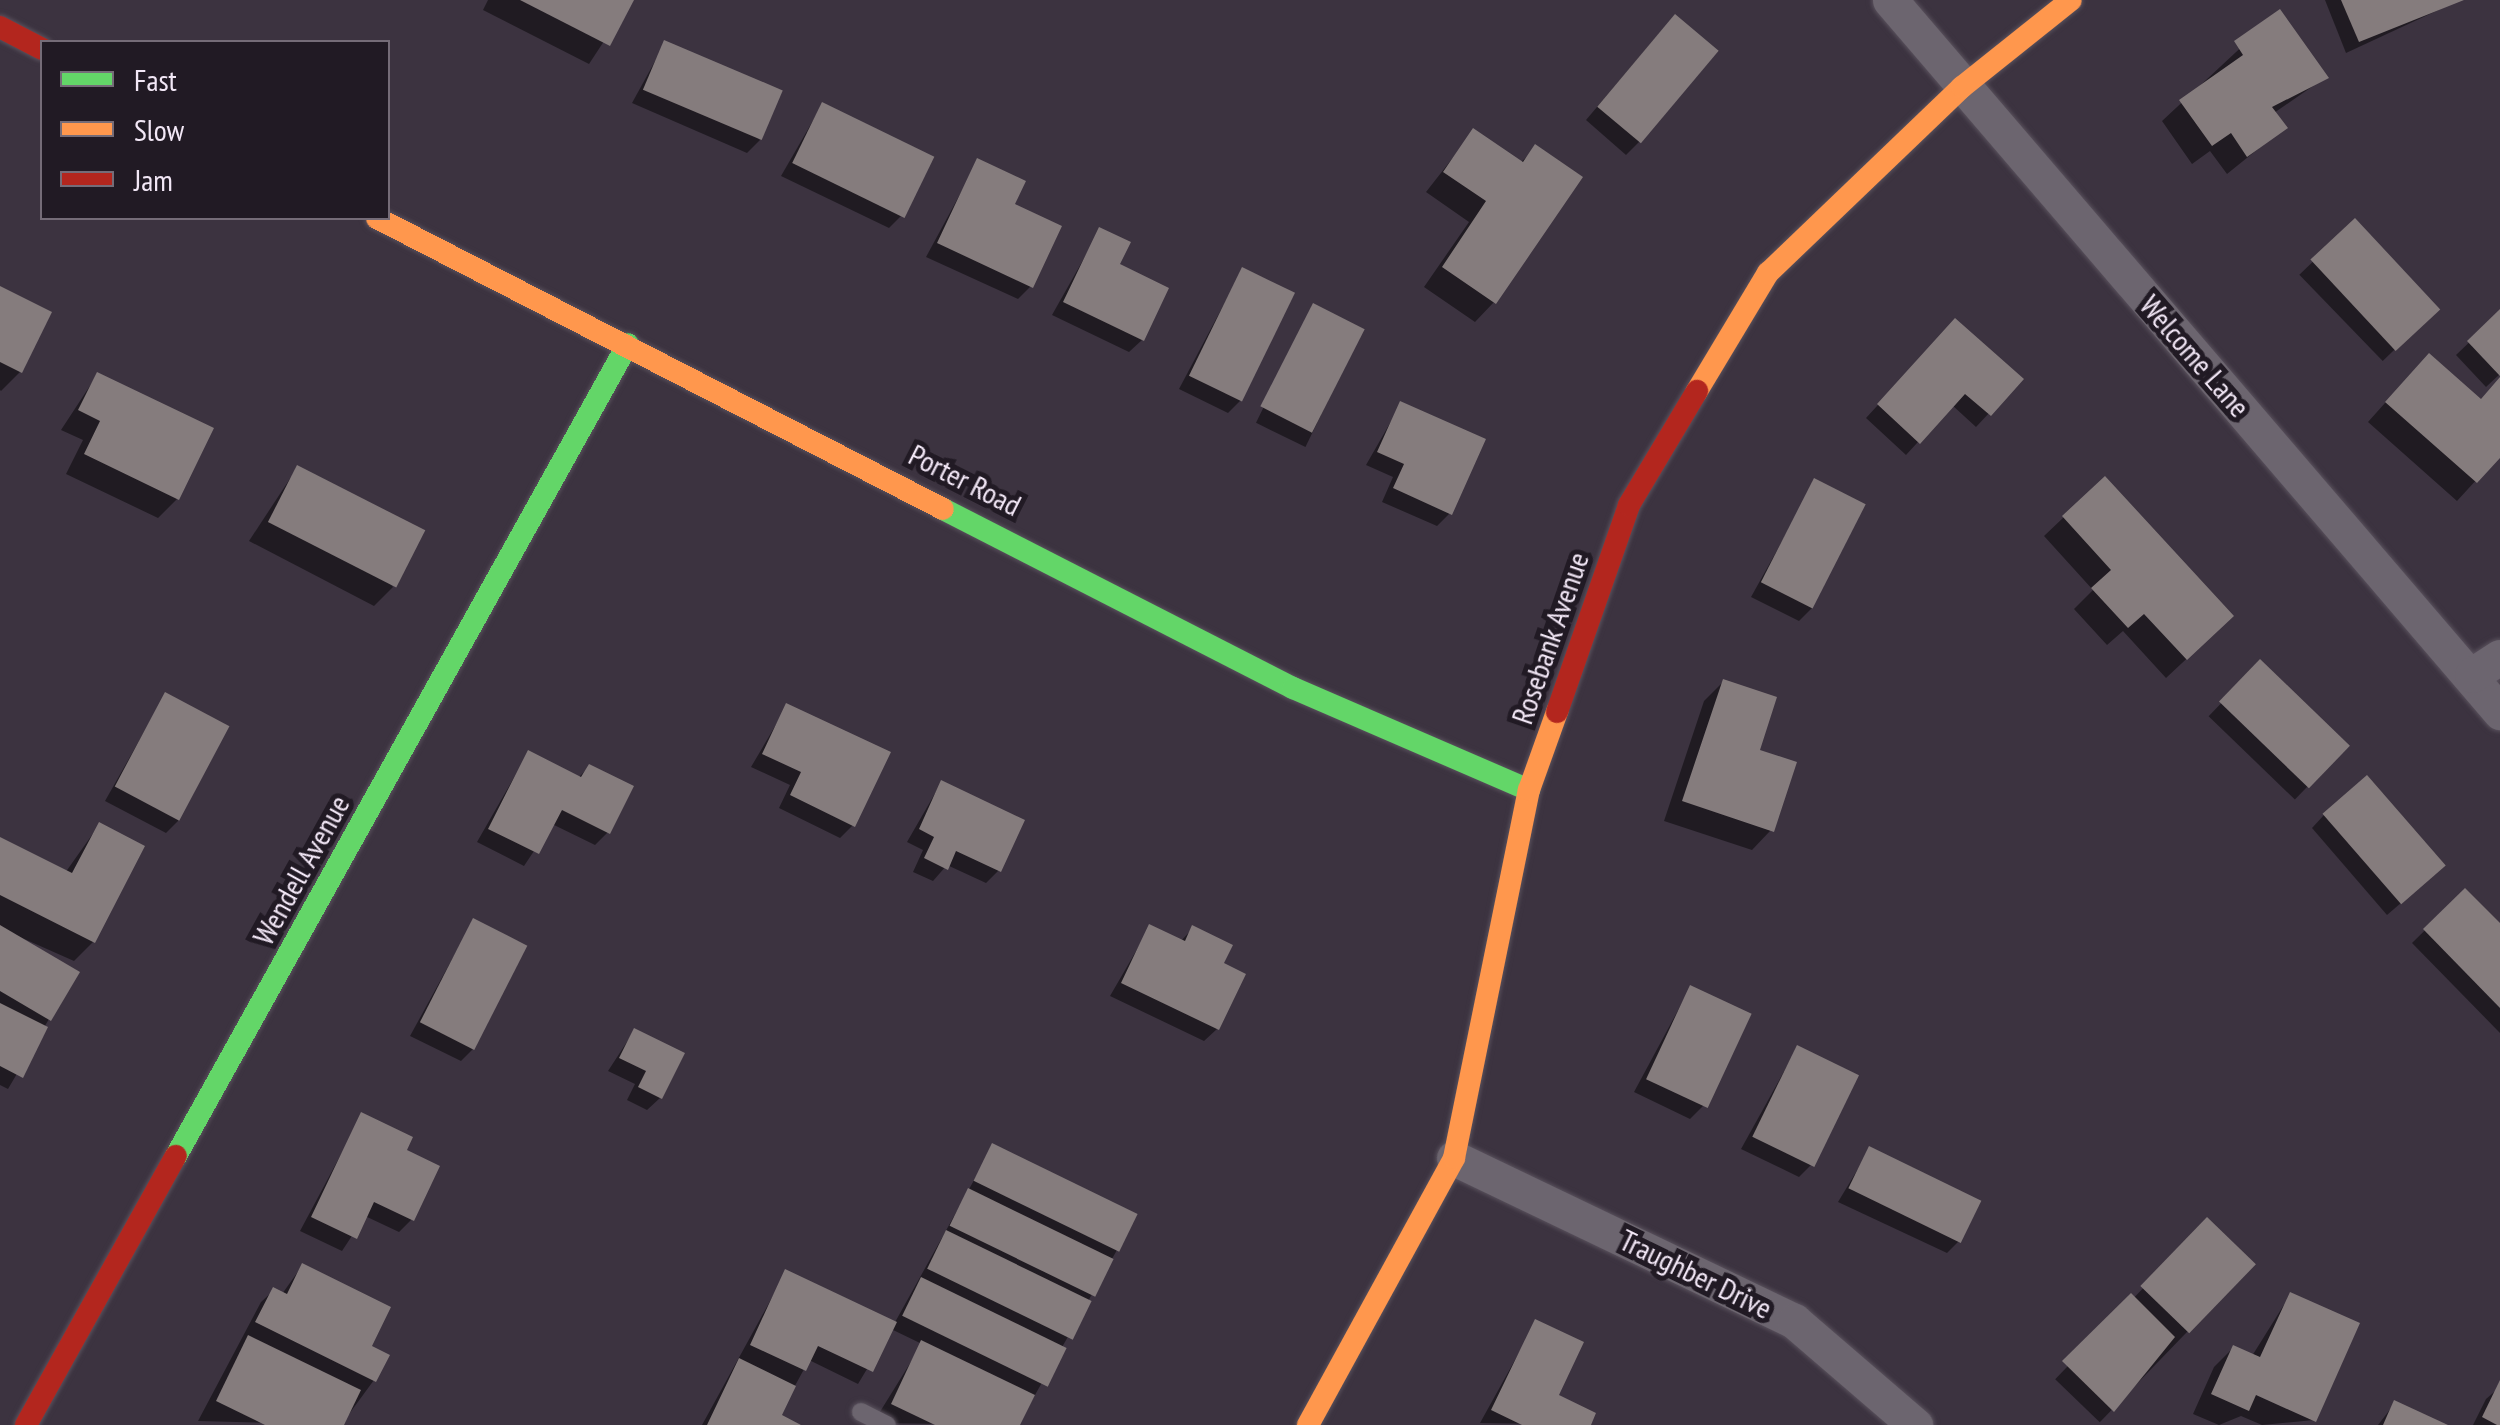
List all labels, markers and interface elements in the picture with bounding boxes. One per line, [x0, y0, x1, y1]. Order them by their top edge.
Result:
legend [40, 40, 390, 220]
text: Fast [134, 60, 177, 99]
text: Slow [134, 110, 184, 149]
text: Jam [134, 160, 173, 199]
street label: Welcome Lane [2132, 288, 2258, 424]
street label: Porter Road [903, 437, 1027, 523]
street label: Rosebank Avenue [1504, 547, 1596, 729]
street label: Wendell Avenue [245, 789, 357, 951]
street label: Traughber Drive [1614, 1222, 1778, 1326]

